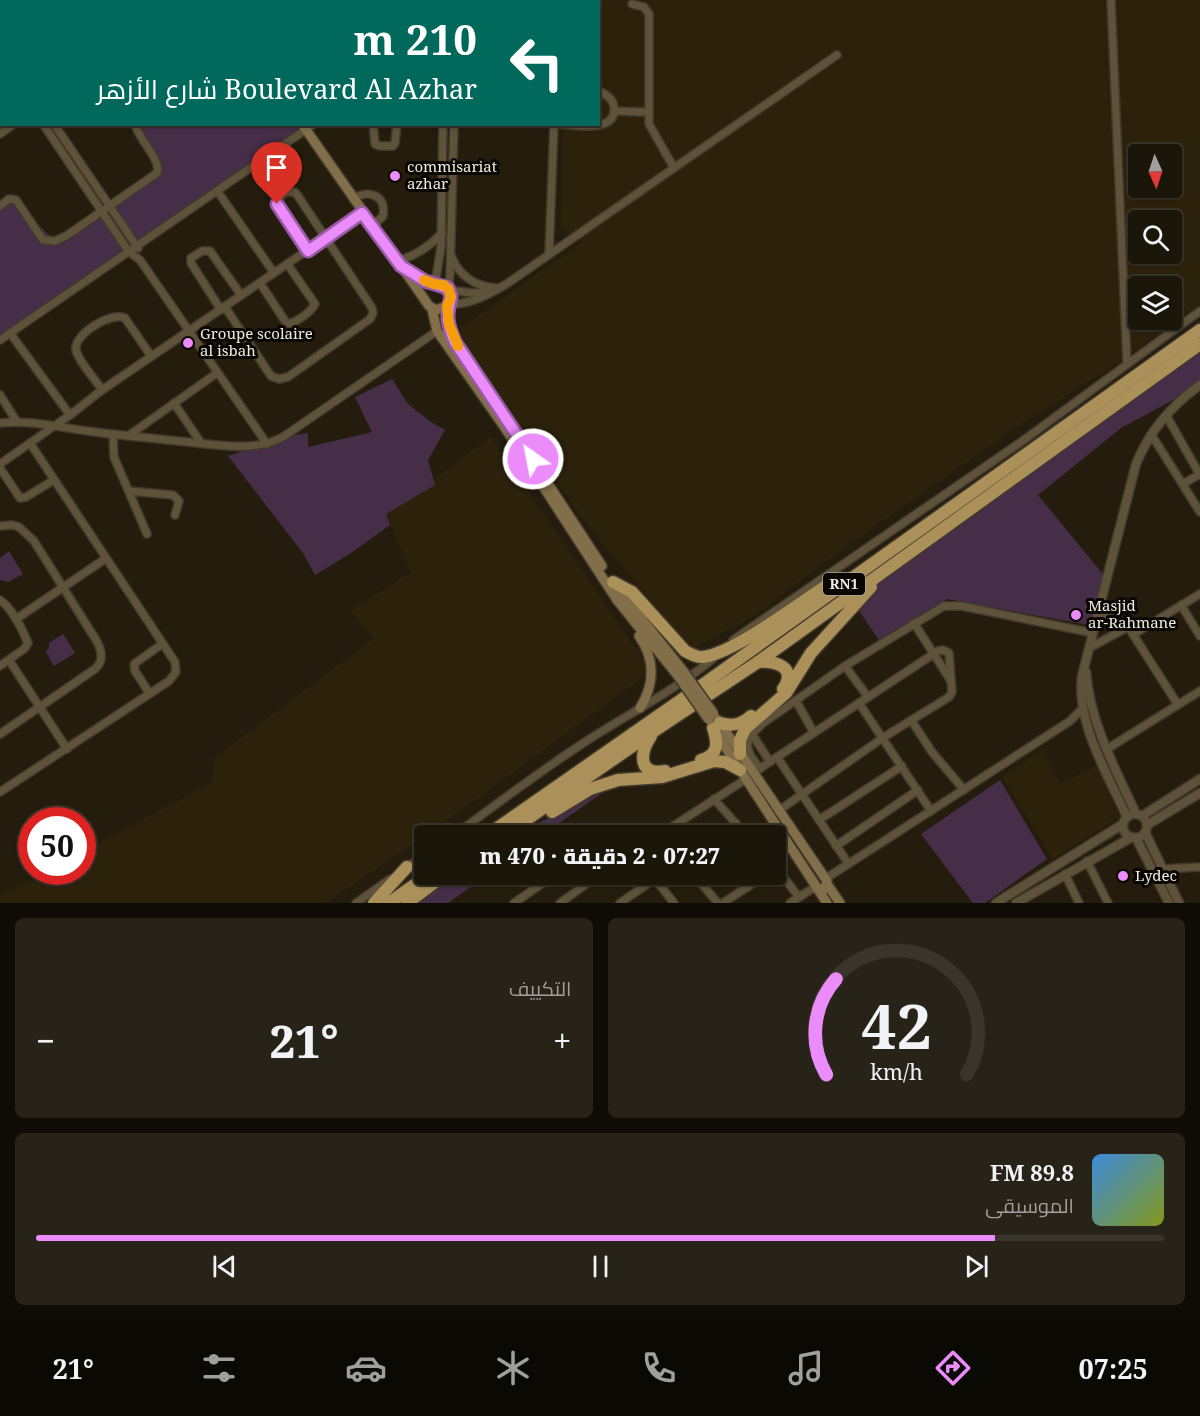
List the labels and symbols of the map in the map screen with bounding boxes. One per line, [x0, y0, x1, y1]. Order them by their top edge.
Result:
pin [251, 142, 302, 204]
north arrow [1128, 144, 1182, 198]
place label: commisariat azhar [407, 156, 497, 193]
marker: commisariat azhar [388, 169, 402, 183]
place label: Groupe scolaire al isbah [200, 323, 313, 360]
marker: Groupe scolaire al isbah [181, 336, 195, 350]
position arrow [501, 427, 565, 491]
road number: RN1 [823, 573, 865, 595]
place label: Masjid ar-Rahmane [1088, 595, 1176, 632]
marker: Masjid ar-Rahmane [1069, 608, 1083, 622]
speed limit sign: 50 [18, 807, 96, 885]
place label: Lydec [1135, 865, 1177, 885]
marker: Lydec [1116, 869, 1130, 883]

